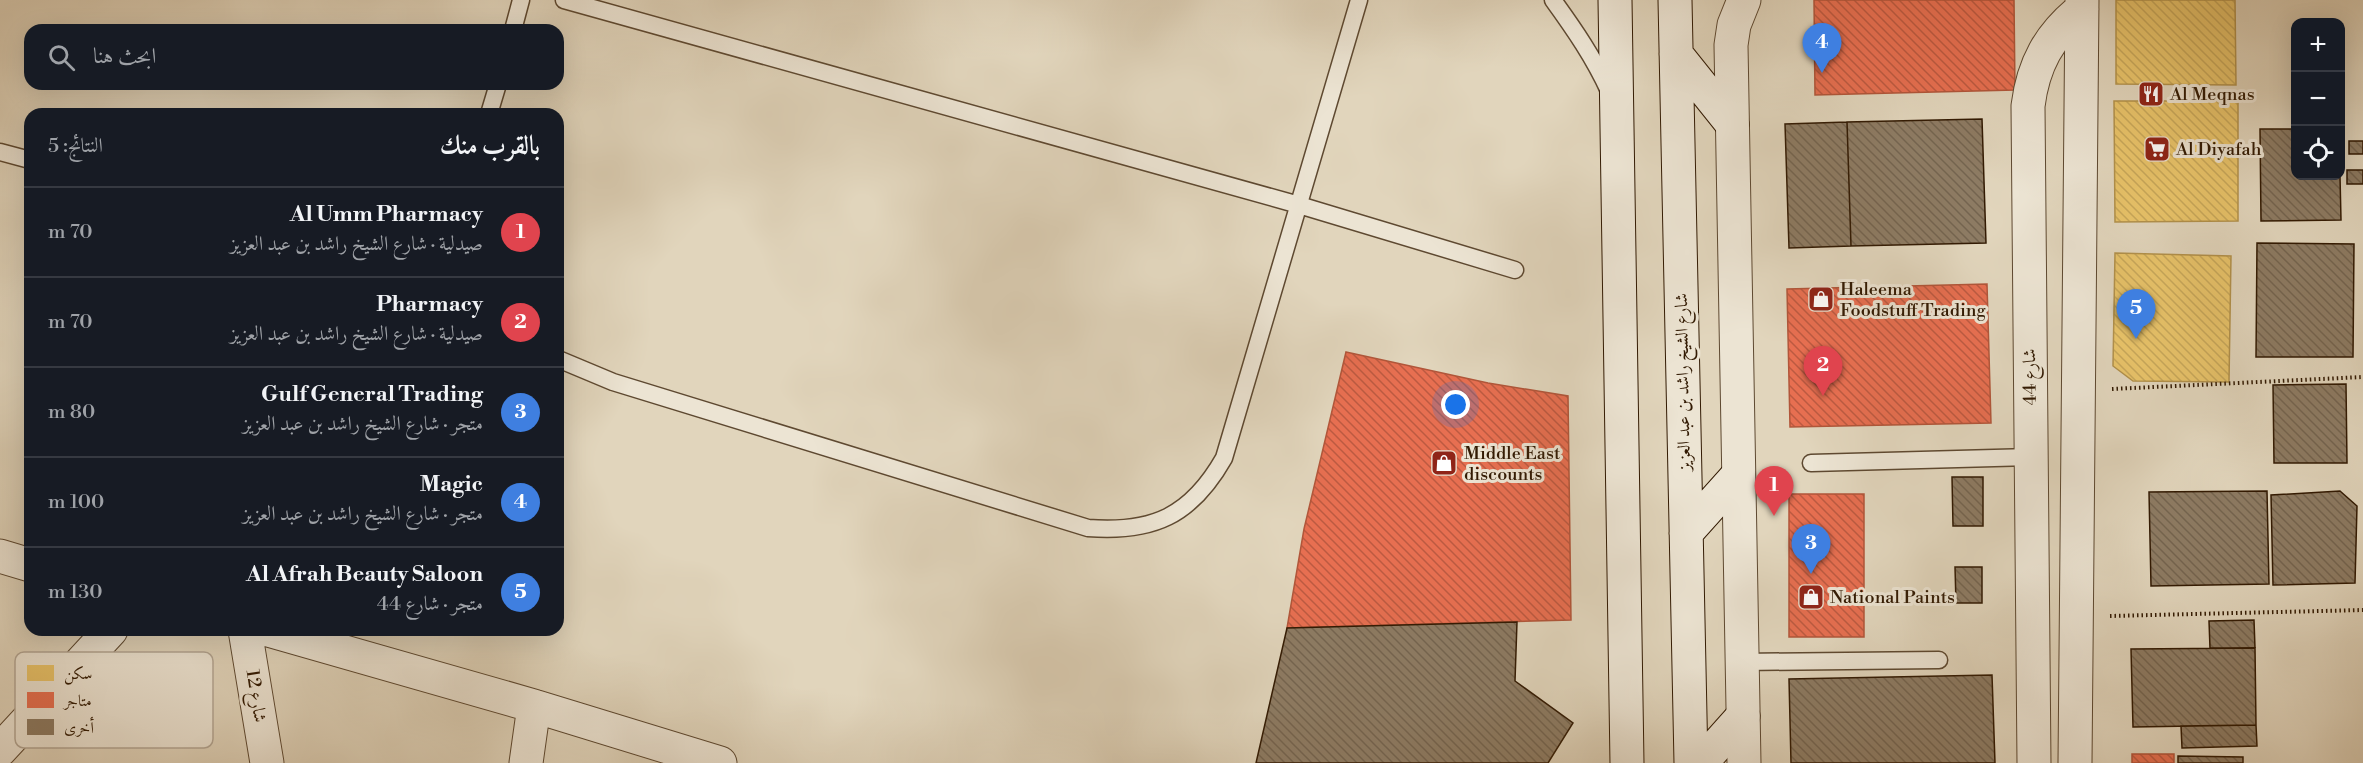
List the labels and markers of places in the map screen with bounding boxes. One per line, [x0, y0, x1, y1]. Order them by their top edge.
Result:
pin: 4 [1802, 23, 1842, 73]
restaurant icon: Al Meqnas [2136, 79, 2166, 109]
place label: Al Meqnas [2169, 83, 2255, 106]
supermarket icon: Al Diyafah [2142, 134, 2172, 164]
place label: Al Diyafah [2175, 138, 2262, 161]
place label: Haleema Foodstuff Trading [1840, 278, 1987, 322]
shop icon: Haleema Foodstuff Trading [1806, 284, 1836, 314]
pin: 5 [2116, 290, 2156, 339]
pin: 2 [1804, 346, 1842, 396]
place label: Middle East discounts [1464, 442, 1561, 486]
shop icon: Middle East discounts [1429, 448, 1459, 478]
pin: 1 [1754, 466, 1794, 516]
pin: 3 [1792, 524, 1830, 574]
shop icon: National Paints [1796, 582, 1826, 612]
place label: National Paints [1830, 586, 1955, 609]

